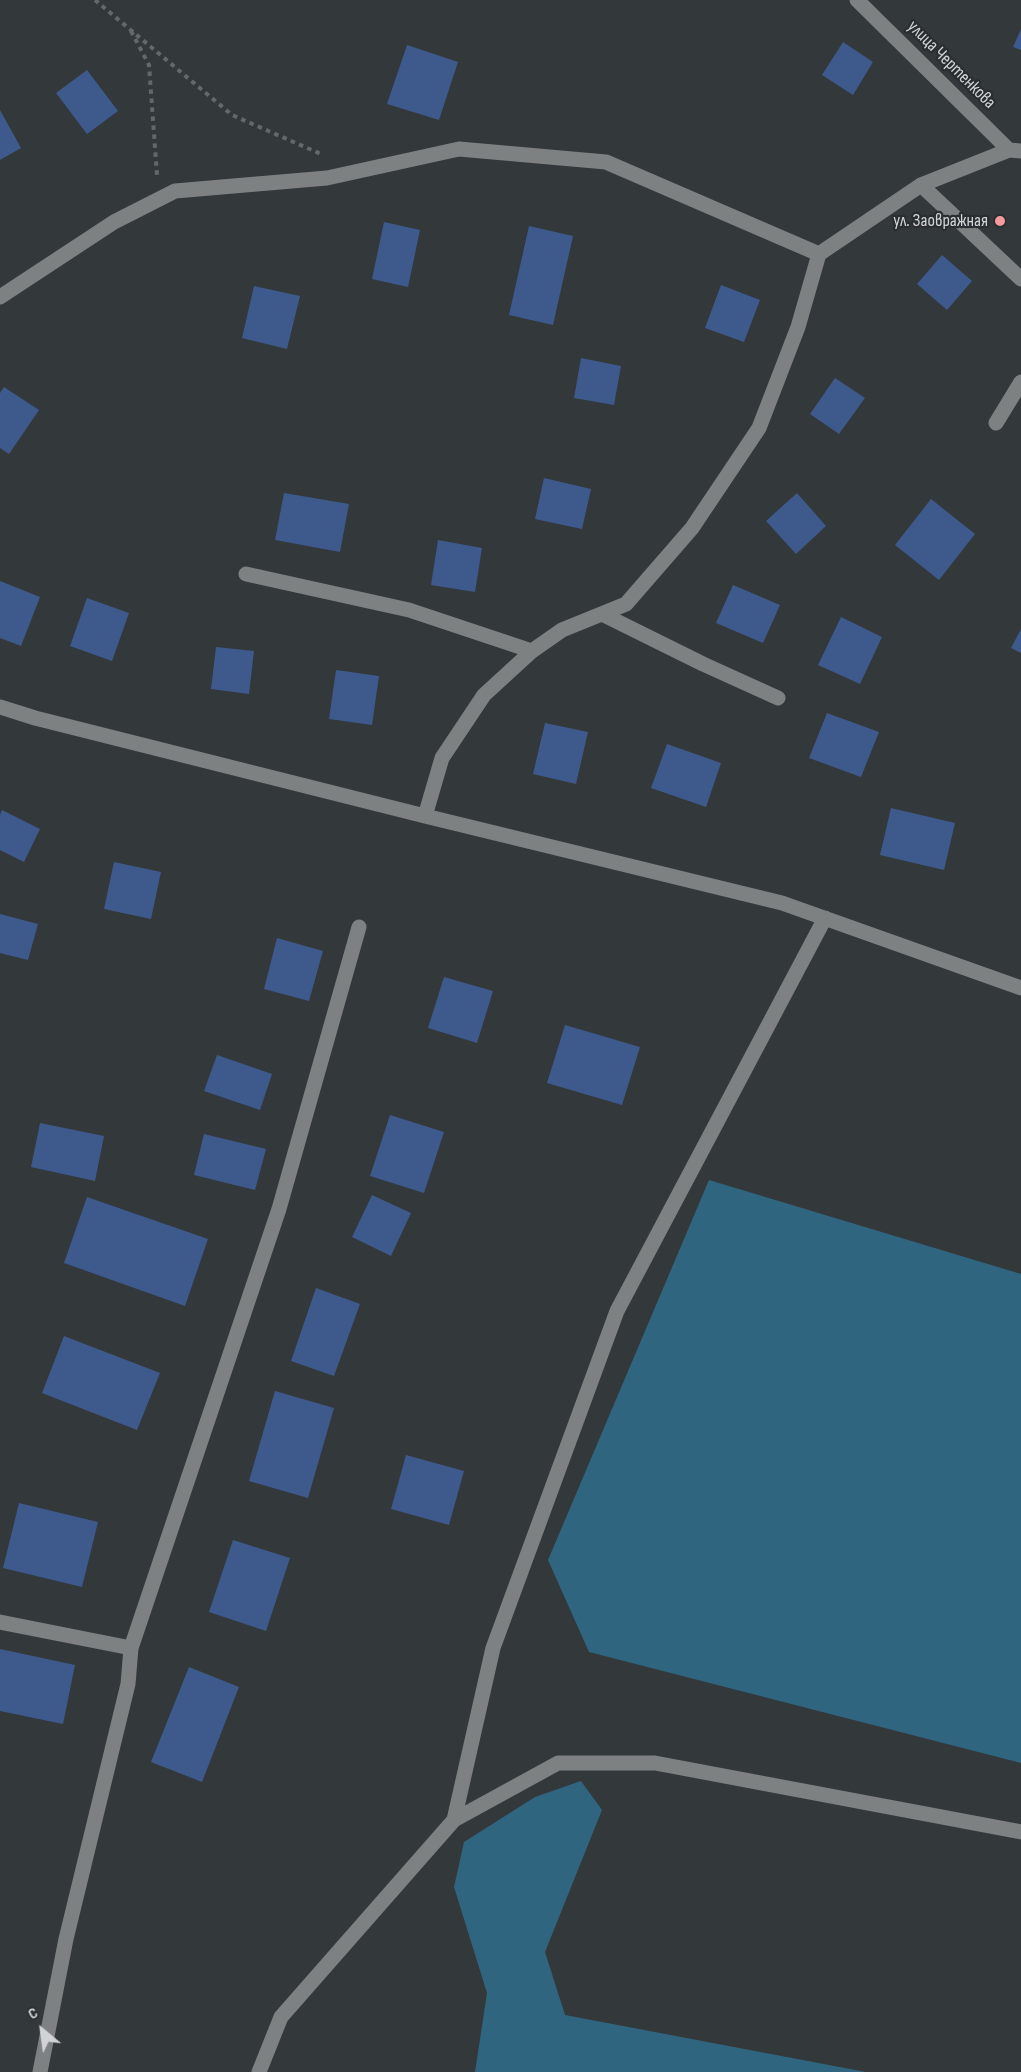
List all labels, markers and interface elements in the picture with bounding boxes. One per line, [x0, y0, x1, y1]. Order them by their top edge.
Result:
street label: улица Чертенкова [902, 16, 1000, 114]
place label: ул. Заовражная [893, 210, 988, 232]
marker: ул. Заовражная [993, 214, 1007, 228]
north arrow [12, 2000, 72, 2060]
text: С [25, 2004, 41, 2024]

